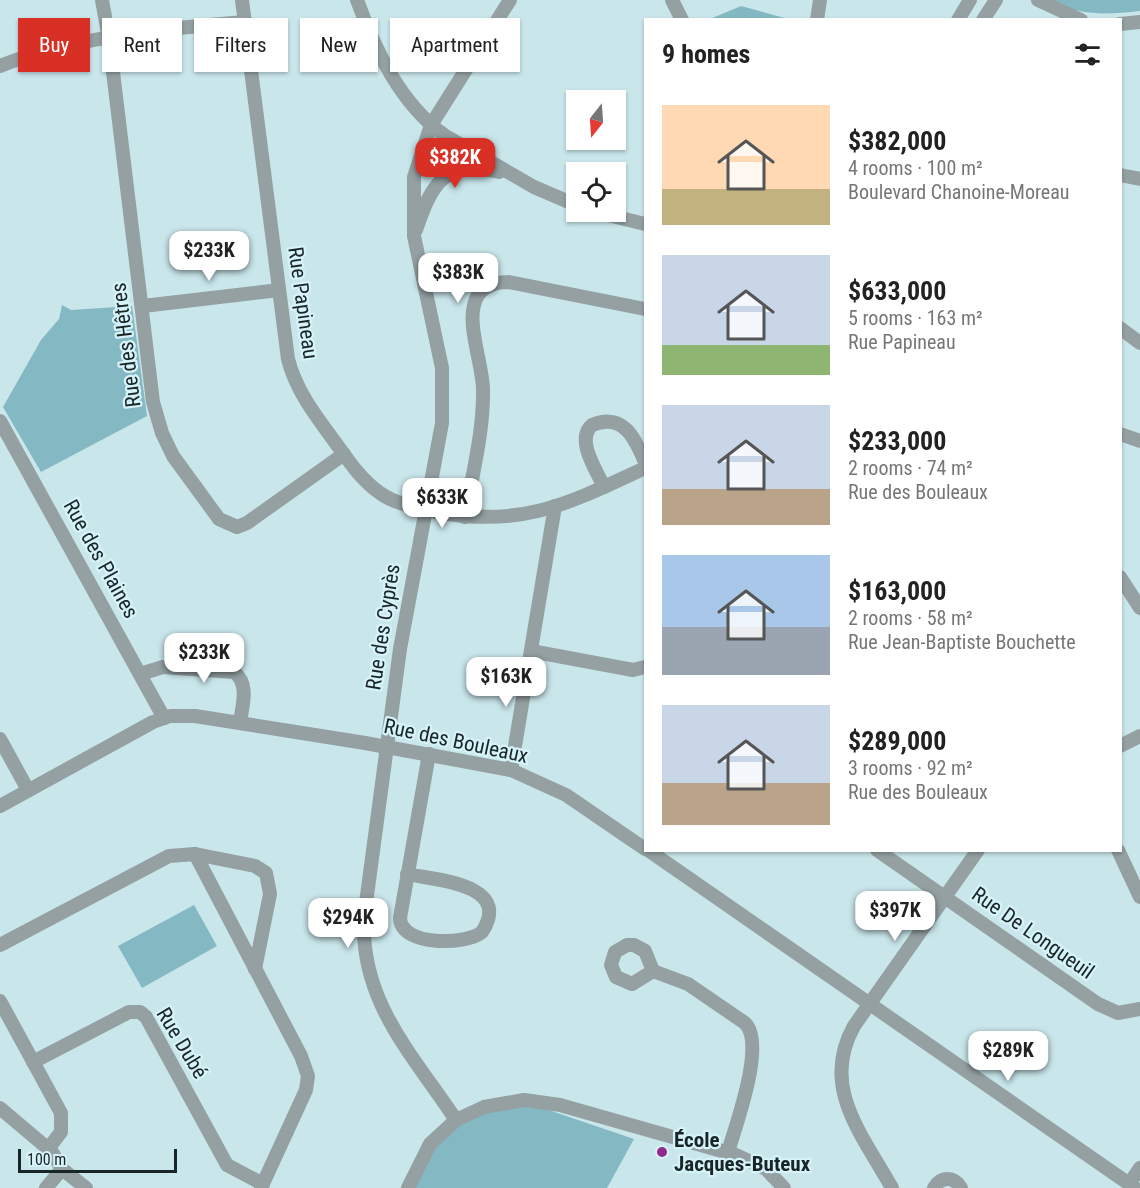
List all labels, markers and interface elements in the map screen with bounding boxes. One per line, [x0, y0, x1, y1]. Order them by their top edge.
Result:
chip: Buy [18, 18, 90, 72]
chip: Rent [102, 18, 182, 72]
chip: Filters [194, 18, 288, 72]
chip: New [300, 18, 378, 72]
chip: Apartment [390, 18, 520, 72]
icon: filters [1071, 38, 1104, 71]
text: 9 homes [662, 39, 750, 69]
north arrow [566, 90, 626, 150]
map controls [566, 90, 626, 222]
text: $382,000 [848, 126, 946, 156]
icon: home [710, 129, 782, 201]
pin: $382K [413, 138, 497, 189]
text: $382K [429, 145, 481, 169]
text: 4 rooms · 100 m² [848, 156, 983, 180]
button: locate [566, 162, 626, 222]
text: Boulevard Chanoine-Moreau [848, 180, 1069, 204]
pin: $233K [167, 231, 251, 282]
text: $233K [183, 238, 235, 262]
street label: Rue Papineau [283, 245, 323, 361]
pin: $383K [416, 253, 500, 304]
text: $383K [432, 260, 484, 284]
text: $633,000 [848, 276, 946, 306]
icon: home [710, 279, 782, 351]
street label: Rue des Hêtres [106, 281, 146, 409]
text: 5 rooms · 163 m² [848, 306, 983, 330]
text: Rue Papineau [848, 330, 956, 354]
text: $233,000 [848, 426, 946, 456]
icon: home [710, 429, 782, 501]
text: 2 rooms · 74 m² [848, 456, 973, 480]
pin: $633K [400, 478, 484, 529]
text: Rue des Bouleaux [848, 480, 988, 504]
text: $633K [416, 485, 468, 509]
street label: Rue des Plaines [59, 496, 143, 622]
street label: Rue des Cyprès [361, 562, 405, 692]
text: $163,000 [848, 576, 946, 606]
icon: home [710, 579, 782, 651]
text: 2 rooms · 58 m² [848, 606, 973, 630]
text: Rue Jean-Baptiste Bouchette [848, 630, 1076, 654]
pin: $233K [162, 633, 246, 684]
text: $233K [178, 640, 230, 664]
pin: $163K [464, 657, 548, 708]
text: $163K [480, 664, 532, 688]
street label: Rue des Bouleaux [382, 714, 530, 768]
text: $289,000 [848, 726, 946, 756]
icon: home [710, 729, 782, 801]
text: 3 rooms · 92 m² [848, 756, 973, 780]
text: Rue des Bouleaux [848, 780, 988, 804]
street label: Rue De Longueuil [967, 882, 1099, 984]
pin: $397K [853, 891, 937, 942]
pin: $294K [306, 898, 390, 949]
text: $397K [869, 898, 921, 922]
text: $294K [322, 905, 374, 929]
street label: Rue Dubé [152, 1003, 213, 1083]
pin: $289K [966, 1031, 1050, 1082]
text: $289K [982, 1038, 1034, 1062]
place label: École Jacques-Buteux [674, 1128, 811, 1176]
marker: École Jacques-Buteux [655, 1145, 669, 1159]
scale bar [18, 1146, 177, 1174]
text: 100 m [27, 1150, 66, 1169]

